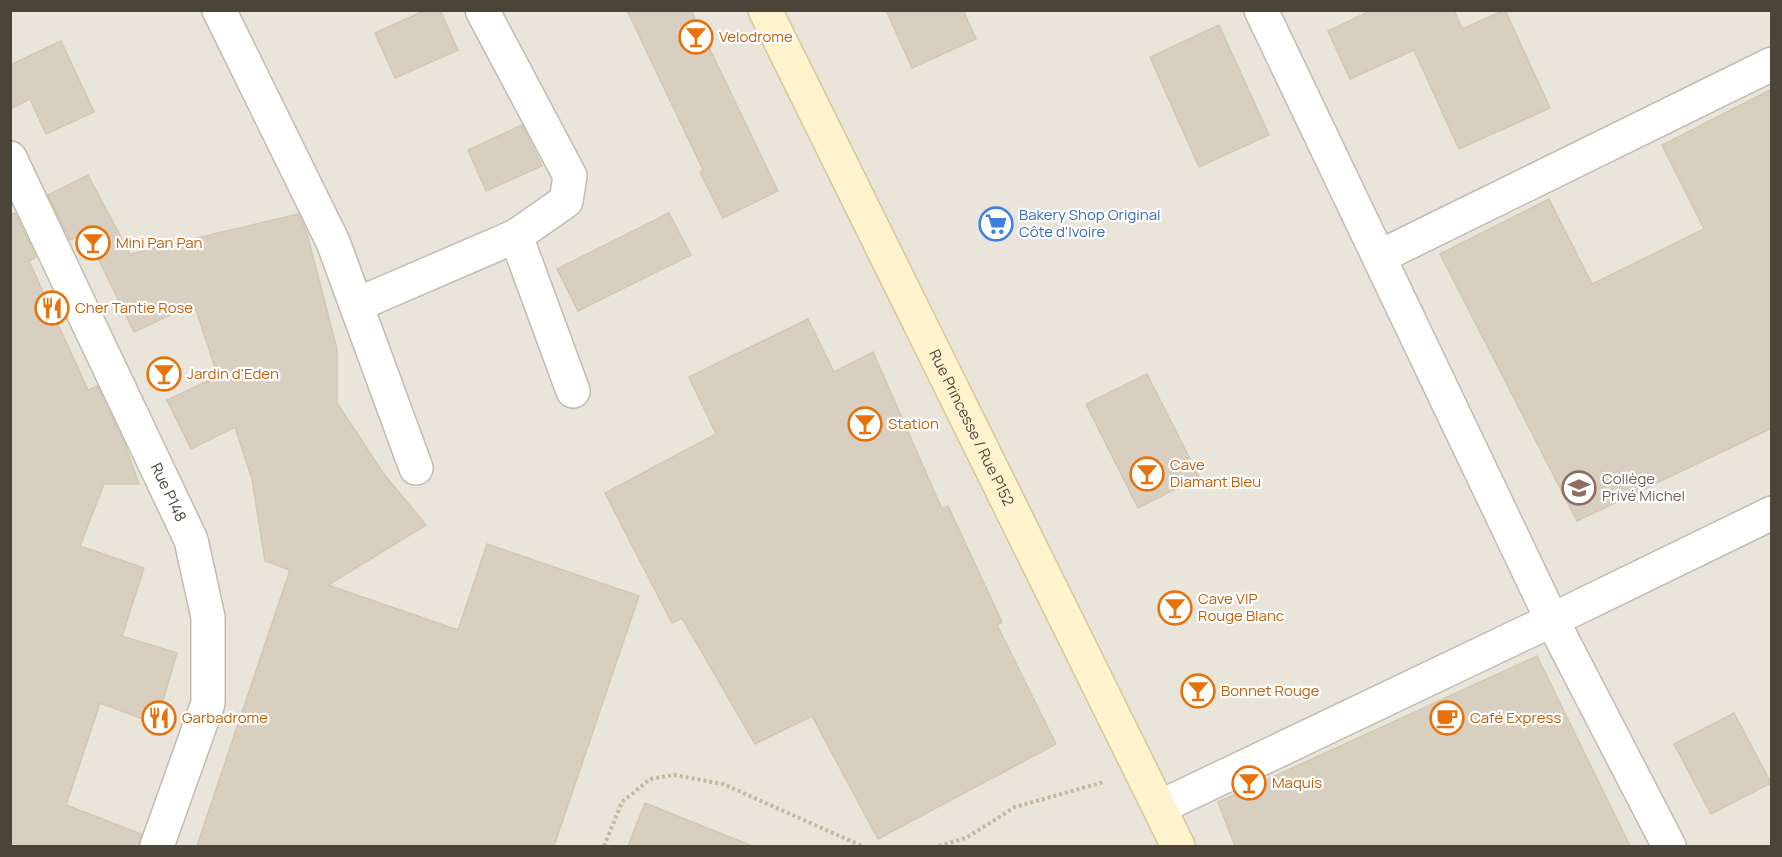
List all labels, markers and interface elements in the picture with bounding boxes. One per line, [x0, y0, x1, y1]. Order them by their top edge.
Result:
bar icon: Velodrome [678, 19, 714, 55]
place label: Velodrome [719, 26, 793, 47]
place label: Bakery Shop Original Côte d'Ivoire [1019, 204, 1161, 242]
supermarket icon: Bakery Shop Original Côte d'Ivoire [978, 206, 1014, 242]
bar icon: Mini Pan Pan [75, 225, 111, 261]
place label: Mini Pan Pan [116, 232, 203, 253]
restaurant icon: Cher Tantie Rose [34, 290, 70, 326]
place label: Cher Tantie Rose [75, 297, 193, 318]
street label: Rue Princesse / Rue P152 [924, 346, 1019, 509]
bar icon: Jardin d'Eden [146, 356, 182, 392]
place label: Jardin d'Eden [187, 363, 279, 384]
bar icon: Station [847, 406, 883, 442]
place label: Station [888, 413, 939, 434]
place label: Cave Diamant Bleu [1170, 454, 1261, 492]
bar icon: Cave Diamant Bleu [1129, 456, 1165, 492]
street label: Rue P148 [146, 459, 192, 525]
place label: Collège Privé Michel [1602, 468, 1685, 506]
school or university icon: Collège Privé Michel [1561, 470, 1597, 506]
place label: Cave VIP Rouge Blanc [1198, 588, 1284, 626]
bar icon: Cave VIP Rouge Blanc [1157, 590, 1193, 626]
bar icon: Bonnet Rouge [1180, 673, 1216, 709]
place label: Bonnet Rouge [1221, 680, 1320, 701]
restaurant icon: Garbadrome [141, 700, 177, 736]
cafe icon: Café Express [1429, 700, 1465, 736]
place label: Garbadrome [182, 707, 268, 728]
place label: Café Express [1470, 707, 1561, 728]
bar icon: Maquis [1231, 765, 1267, 801]
place label: Maquis [1272, 772, 1322, 793]

